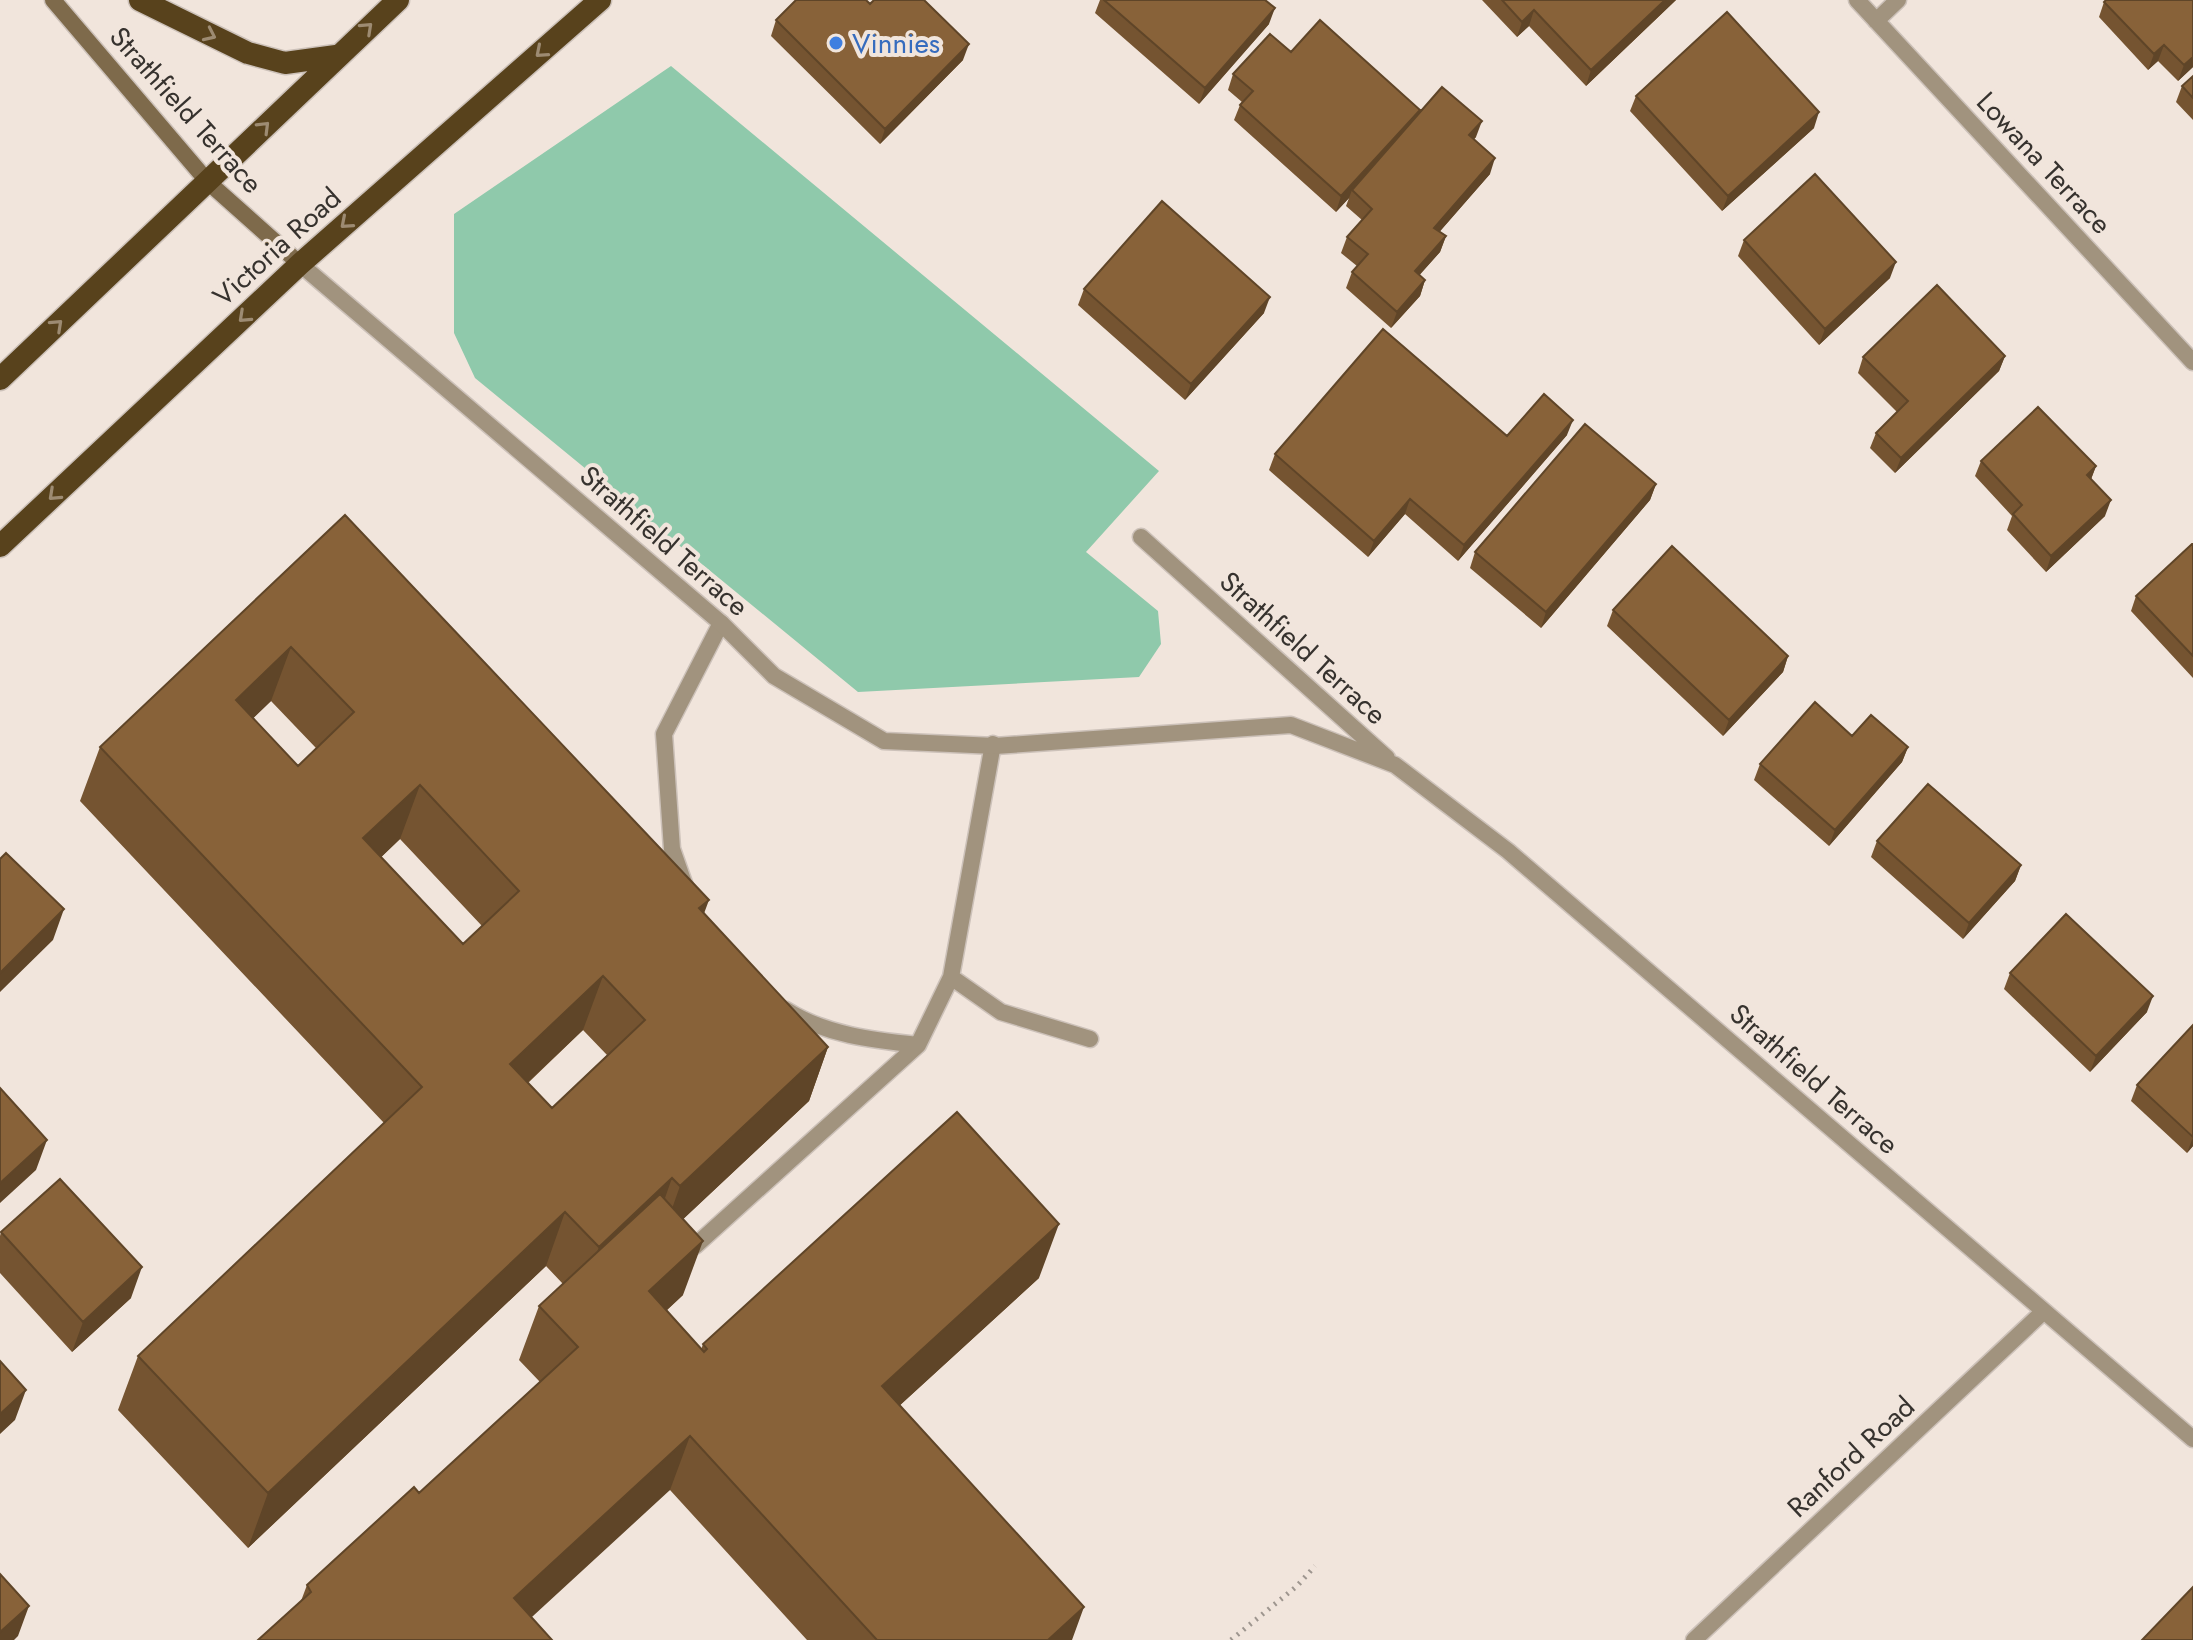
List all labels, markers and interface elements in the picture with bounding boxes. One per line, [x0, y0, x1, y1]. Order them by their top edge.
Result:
street label: Strathfield Terrace [100, 17, 272, 203]
one-way arrow [358, 23, 372, 38]
place label: Vinnies [852, 23, 940, 64]
one-way arrow [201, 25, 216, 41]
marker: Vinnies [827, 34, 845, 52]
one-way arrow [536, 42, 551, 56]
street label: Lowana Terrace [1967, 83, 2121, 243]
one-way arrow [255, 122, 269, 137]
street label: Victoria Road [204, 178, 350, 316]
one-way arrow [341, 214, 356, 228]
one-way arrow [238, 308, 253, 322]
one-way arrow [48, 320, 62, 335]
street label: Strathfield Terrace [570, 456, 758, 626]
one-way arrow [49, 486, 63, 501]
street label: Strathfield Terrace [1210, 562, 1396, 734]
street label: Strathfield Terrace [1720, 994, 1908, 1164]
street label: Ranford Road [1778, 1387, 1924, 1527]

